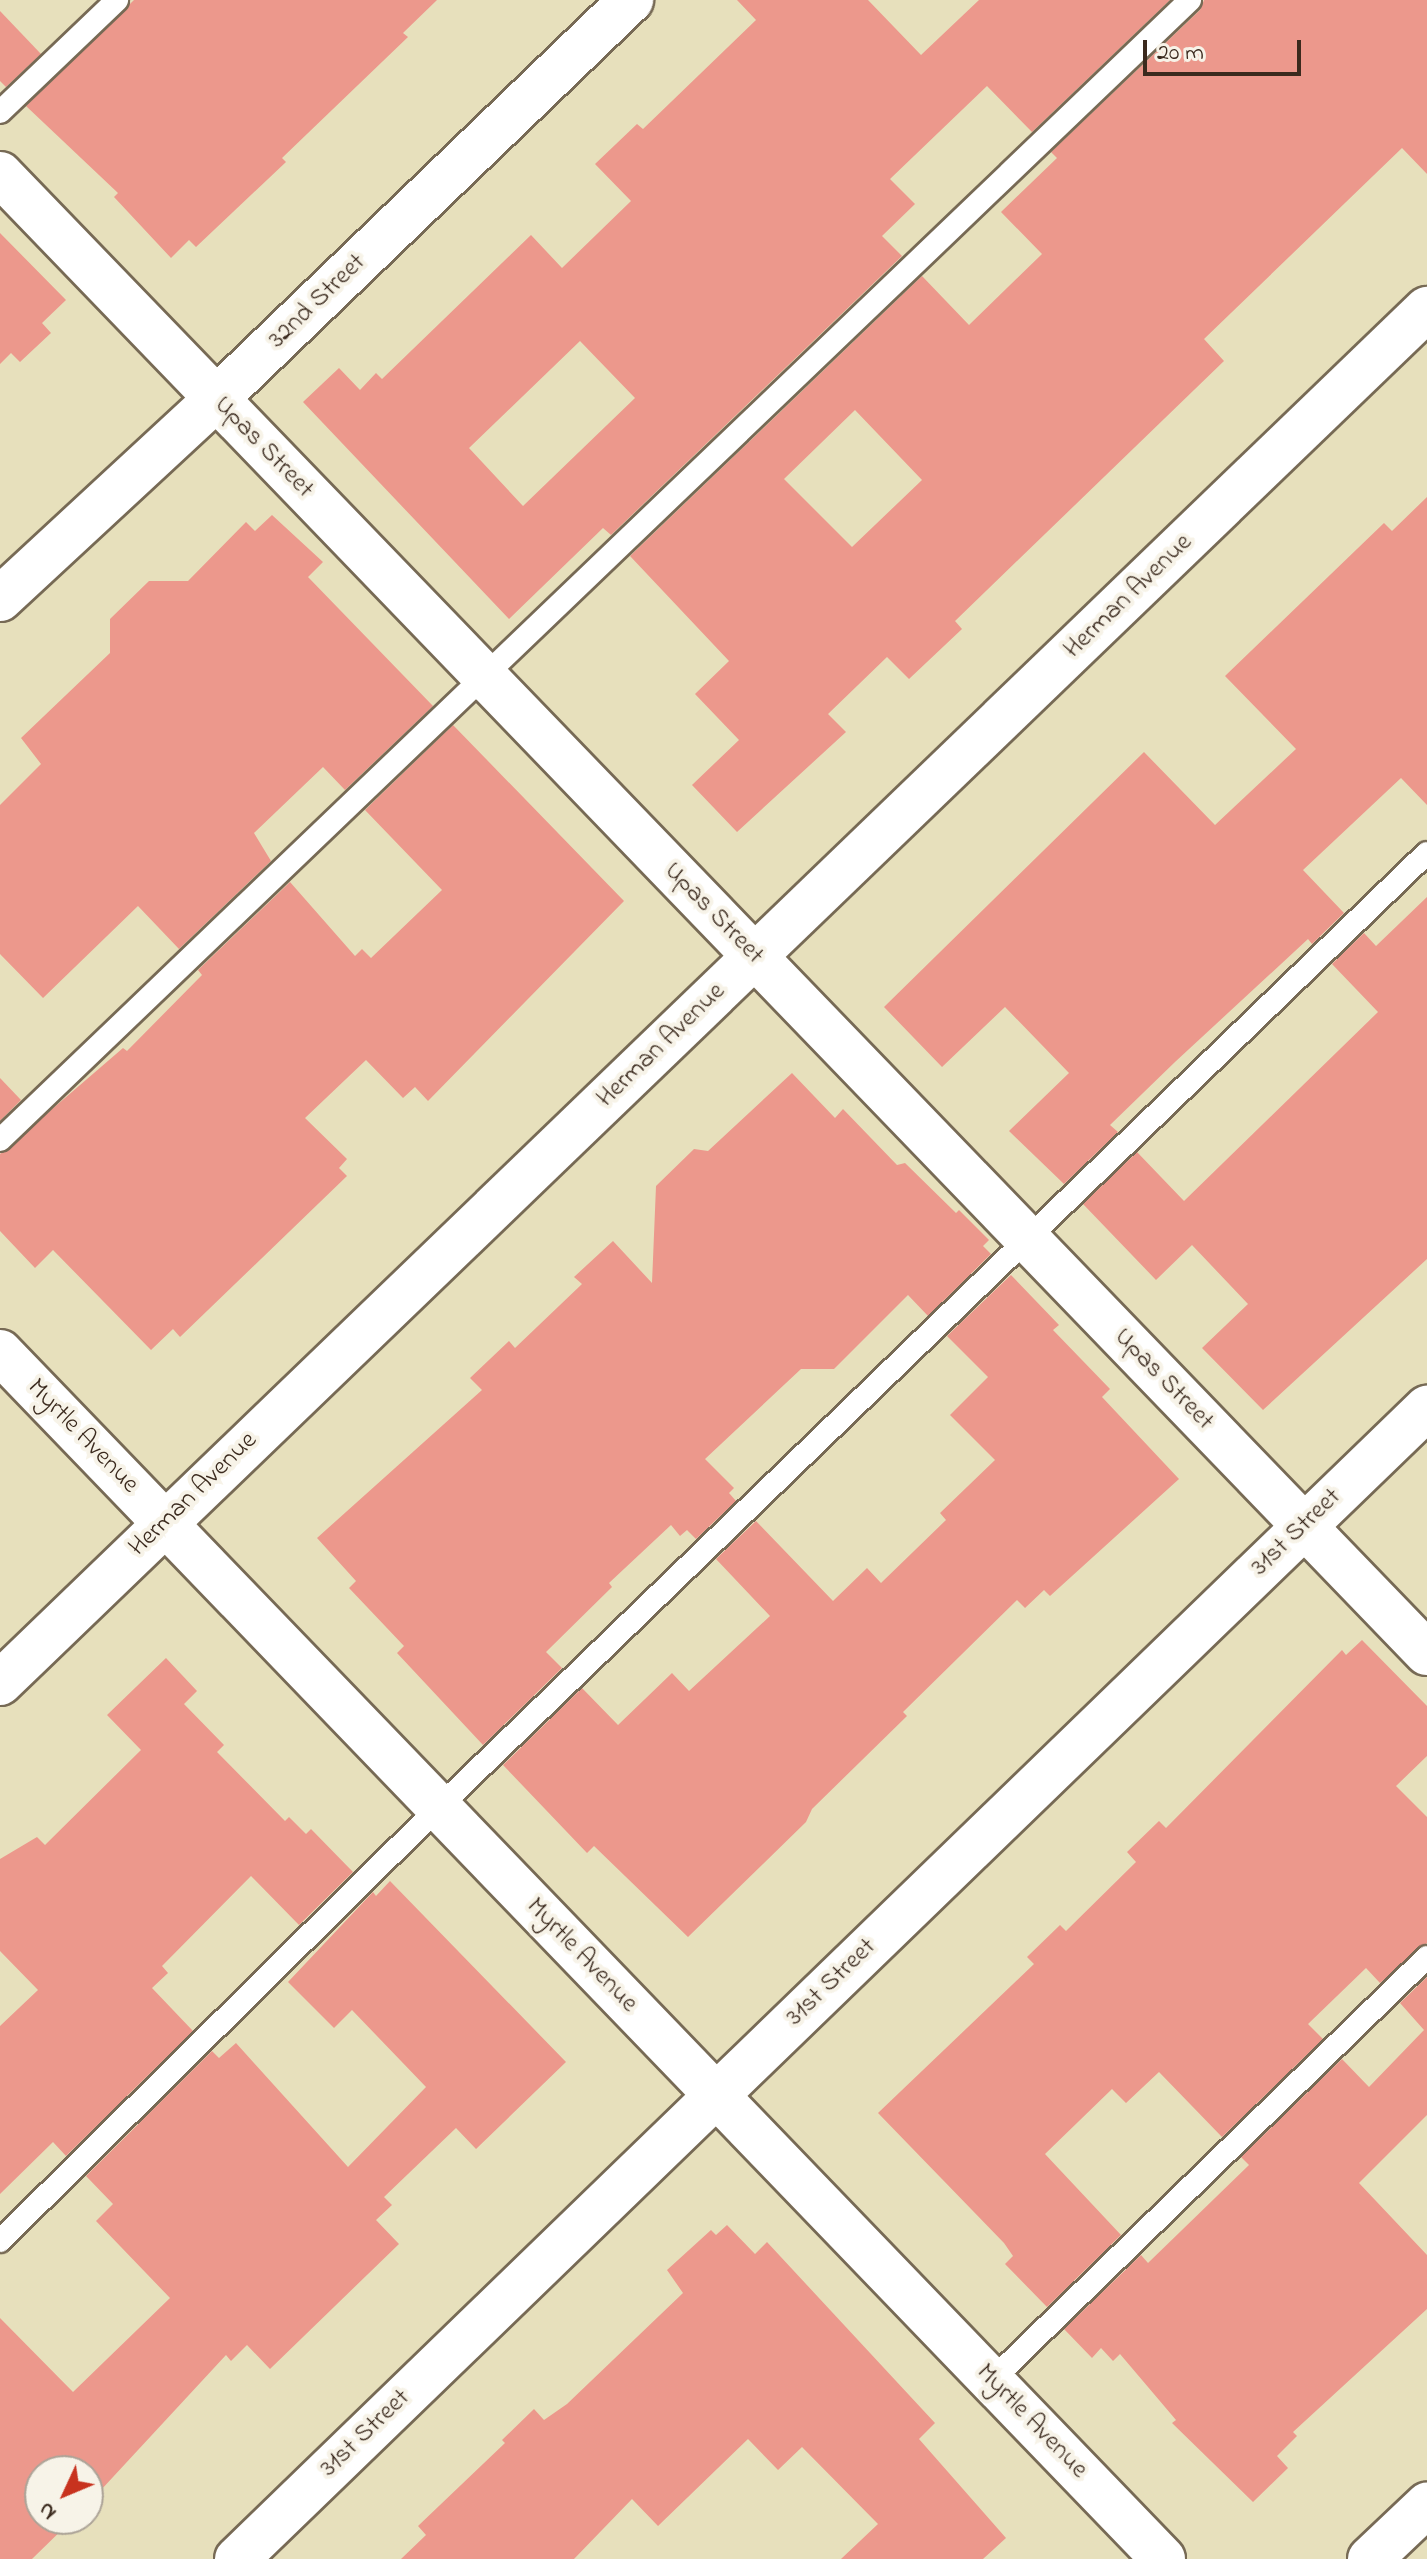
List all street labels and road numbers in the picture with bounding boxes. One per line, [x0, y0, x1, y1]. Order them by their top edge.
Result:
street label: 32nd Street [263, 248, 373, 356]
street label: Upas Street [207, 390, 319, 506]
street label: Herman Avenue [1058, 528, 1200, 666]
street label: Upas Street [657, 856, 769, 972]
street label: Herman Avenue [591, 977, 733, 1115]
street label: Upas Street [1107, 1322, 1219, 1438]
street label: Myrtle Avenue [20, 1373, 144, 1501]
street label: Herman Avenue [123, 1426, 265, 1564]
street label: 31st Street [1246, 1483, 1348, 1583]
street label: Myrtle Avenue [519, 1892, 643, 2020]
street label: 31st Street [781, 1933, 883, 2033]
street label: Myrtle Avenue [969, 2358, 1093, 2486]
street label: 31st Street [315, 2384, 417, 2484]

